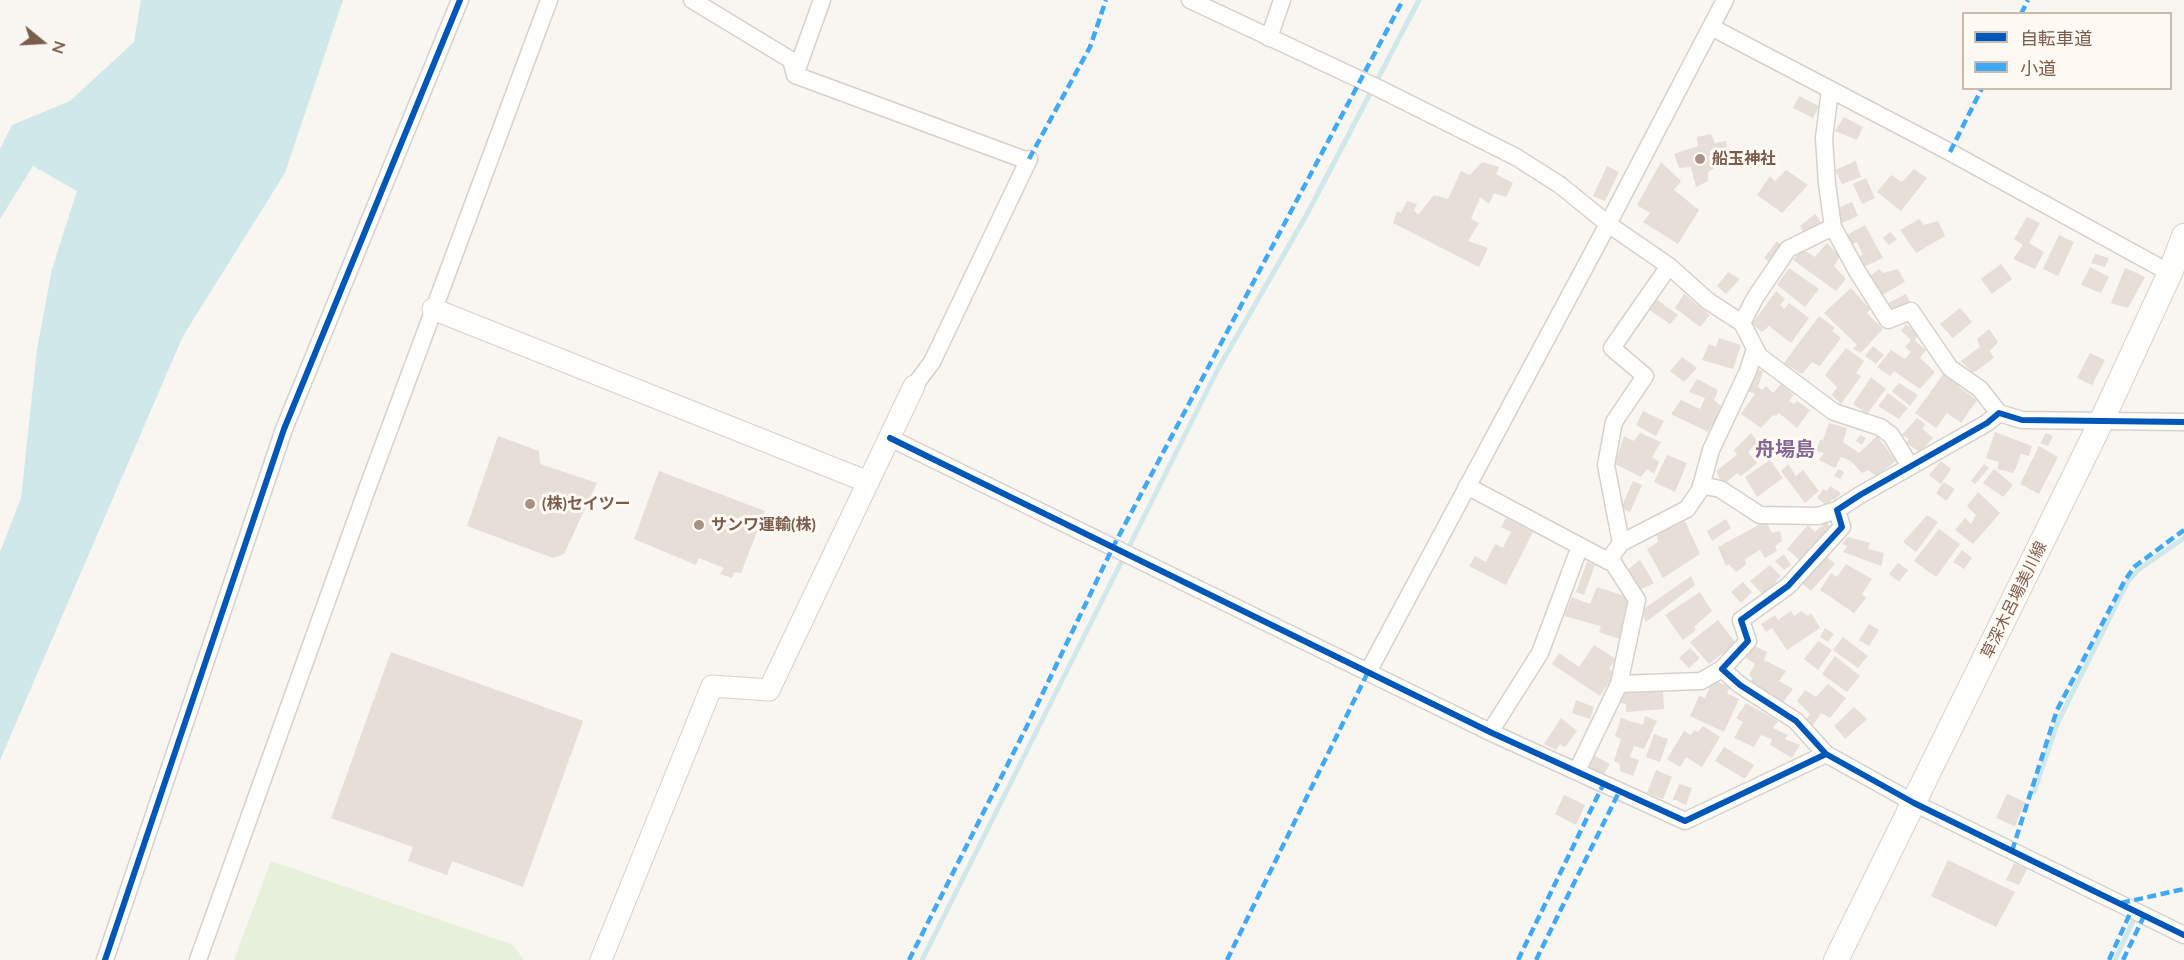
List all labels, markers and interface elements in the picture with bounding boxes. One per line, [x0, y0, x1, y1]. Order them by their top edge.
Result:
north arrow [12, 12, 72, 72]
legend [1962, 12, 2172, 90]
text: 自転車道 [2020, 27, 2092, 49]
text: N [49, 39, 71, 57]
text: 小道 [2020, 57, 2056, 79]
place label: 船玉神社 [1712, 149, 1776, 169]
marker: 船玉神社 [1693, 152, 1707, 166]
district label: 舟場島 [1755, 438, 1815, 462]
place label: (株)セイツー [542, 494, 631, 514]
marker: (株)セイツー [523, 497, 537, 511]
place label: サンワ運輸(株) [711, 515, 816, 535]
marker: サンワ運輸(株) [692, 518, 706, 532]
street label: 草深木呂場美川線 [1977, 538, 2051, 662]

